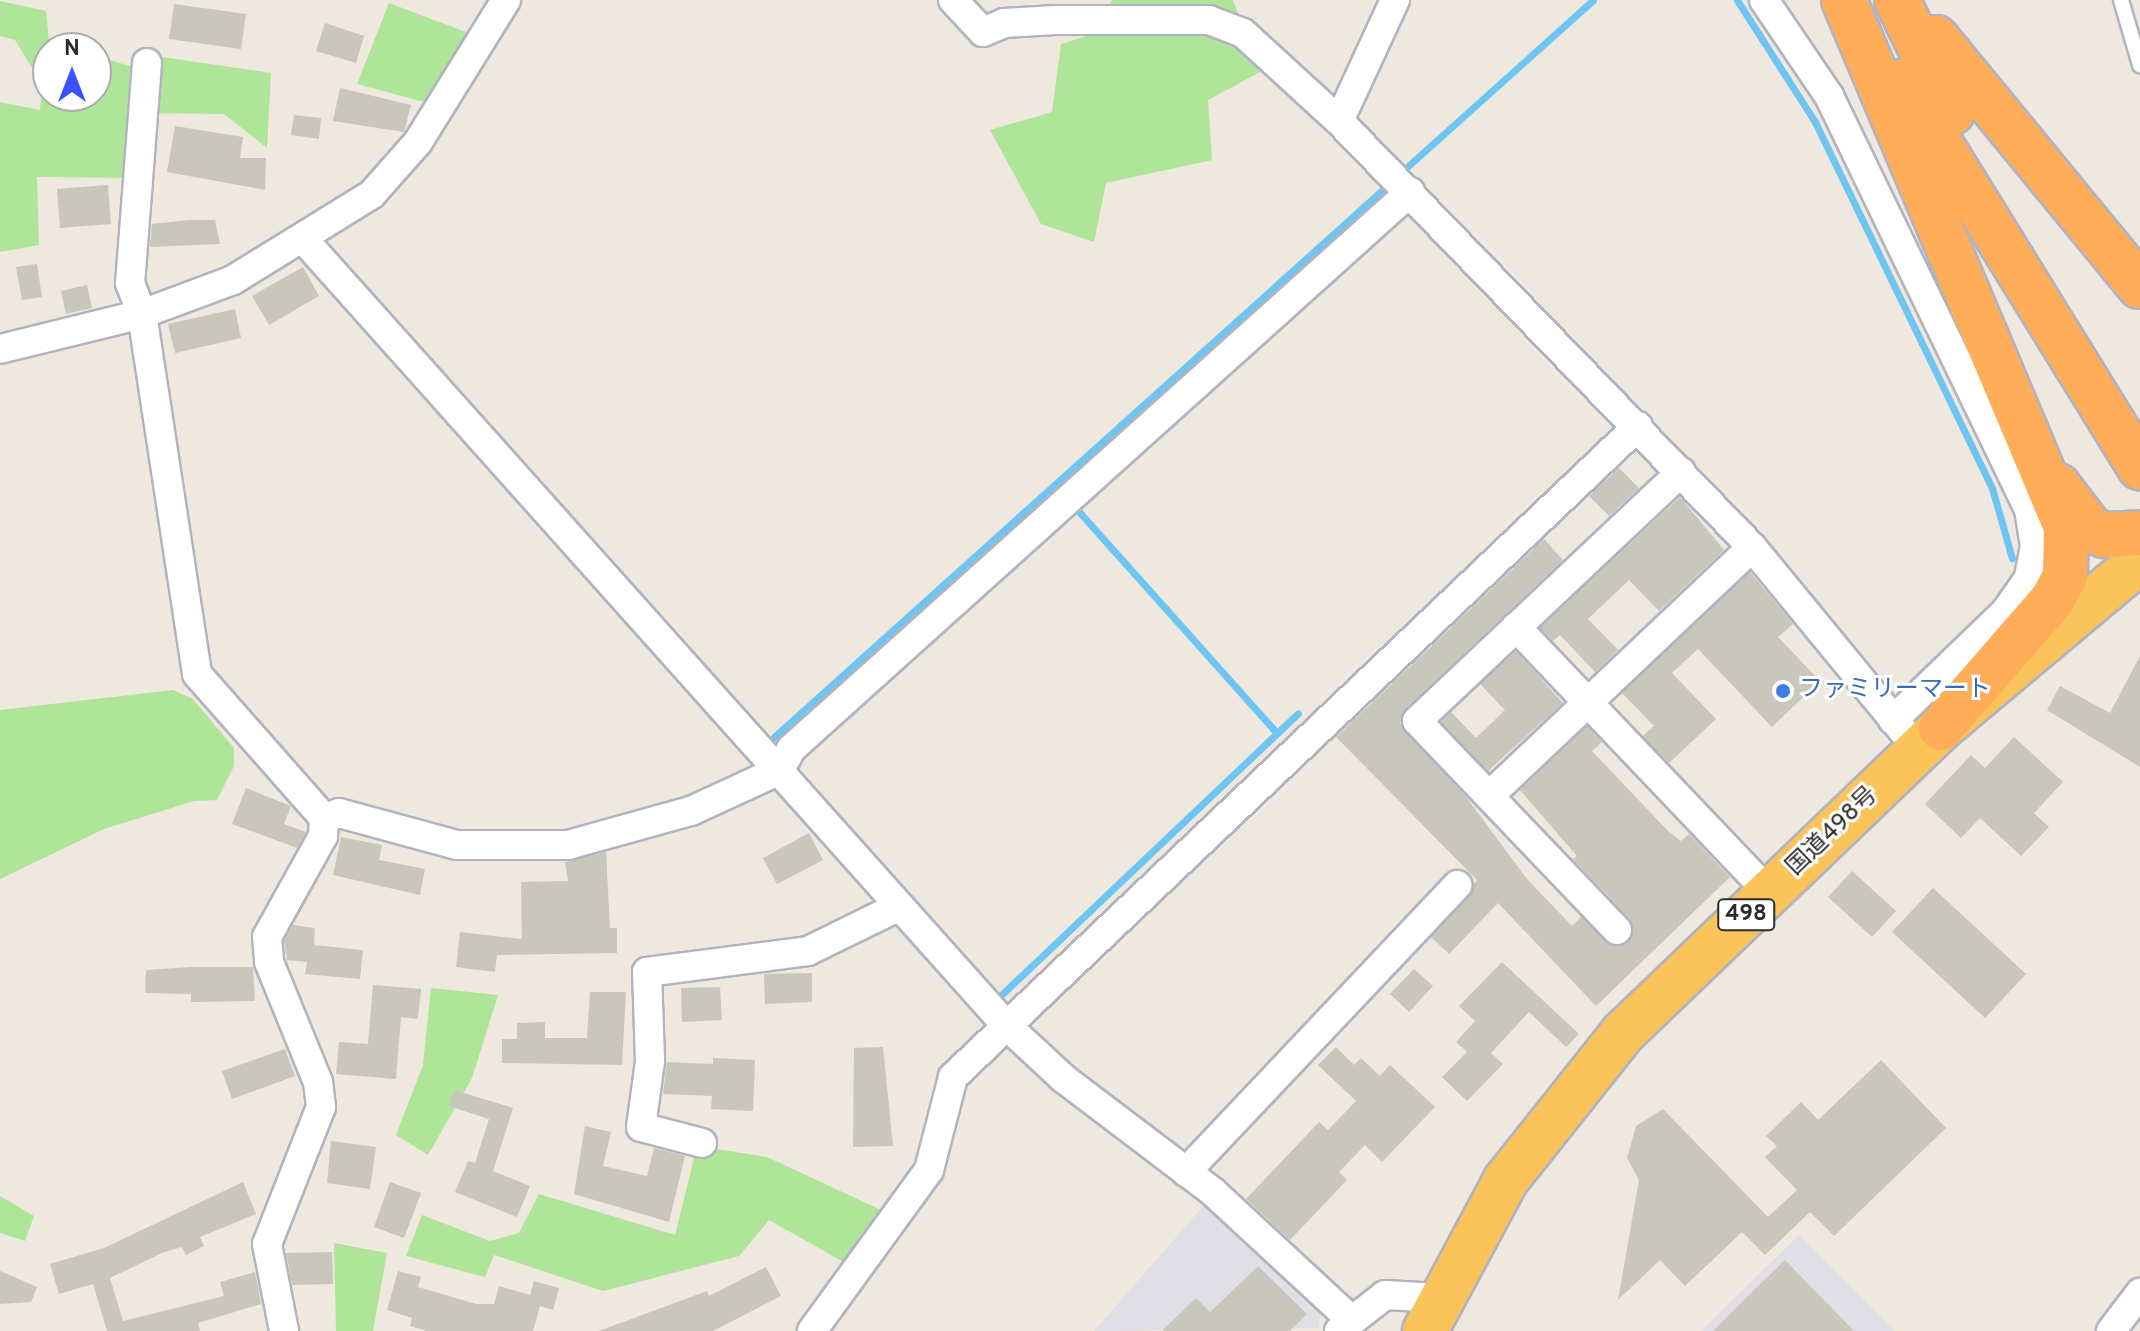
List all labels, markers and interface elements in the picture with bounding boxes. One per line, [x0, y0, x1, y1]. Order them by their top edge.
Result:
north arrow [32, 32, 112, 112]
text: N [64, 36, 80, 63]
place label: ファミリーマート [1799, 677, 1991, 705]
marker: ファミリーマート [1774, 682, 1792, 700]
street label: 国道498号 [1781, 782, 1885, 882]
road number: 498 [1716, 897, 1776, 933]

